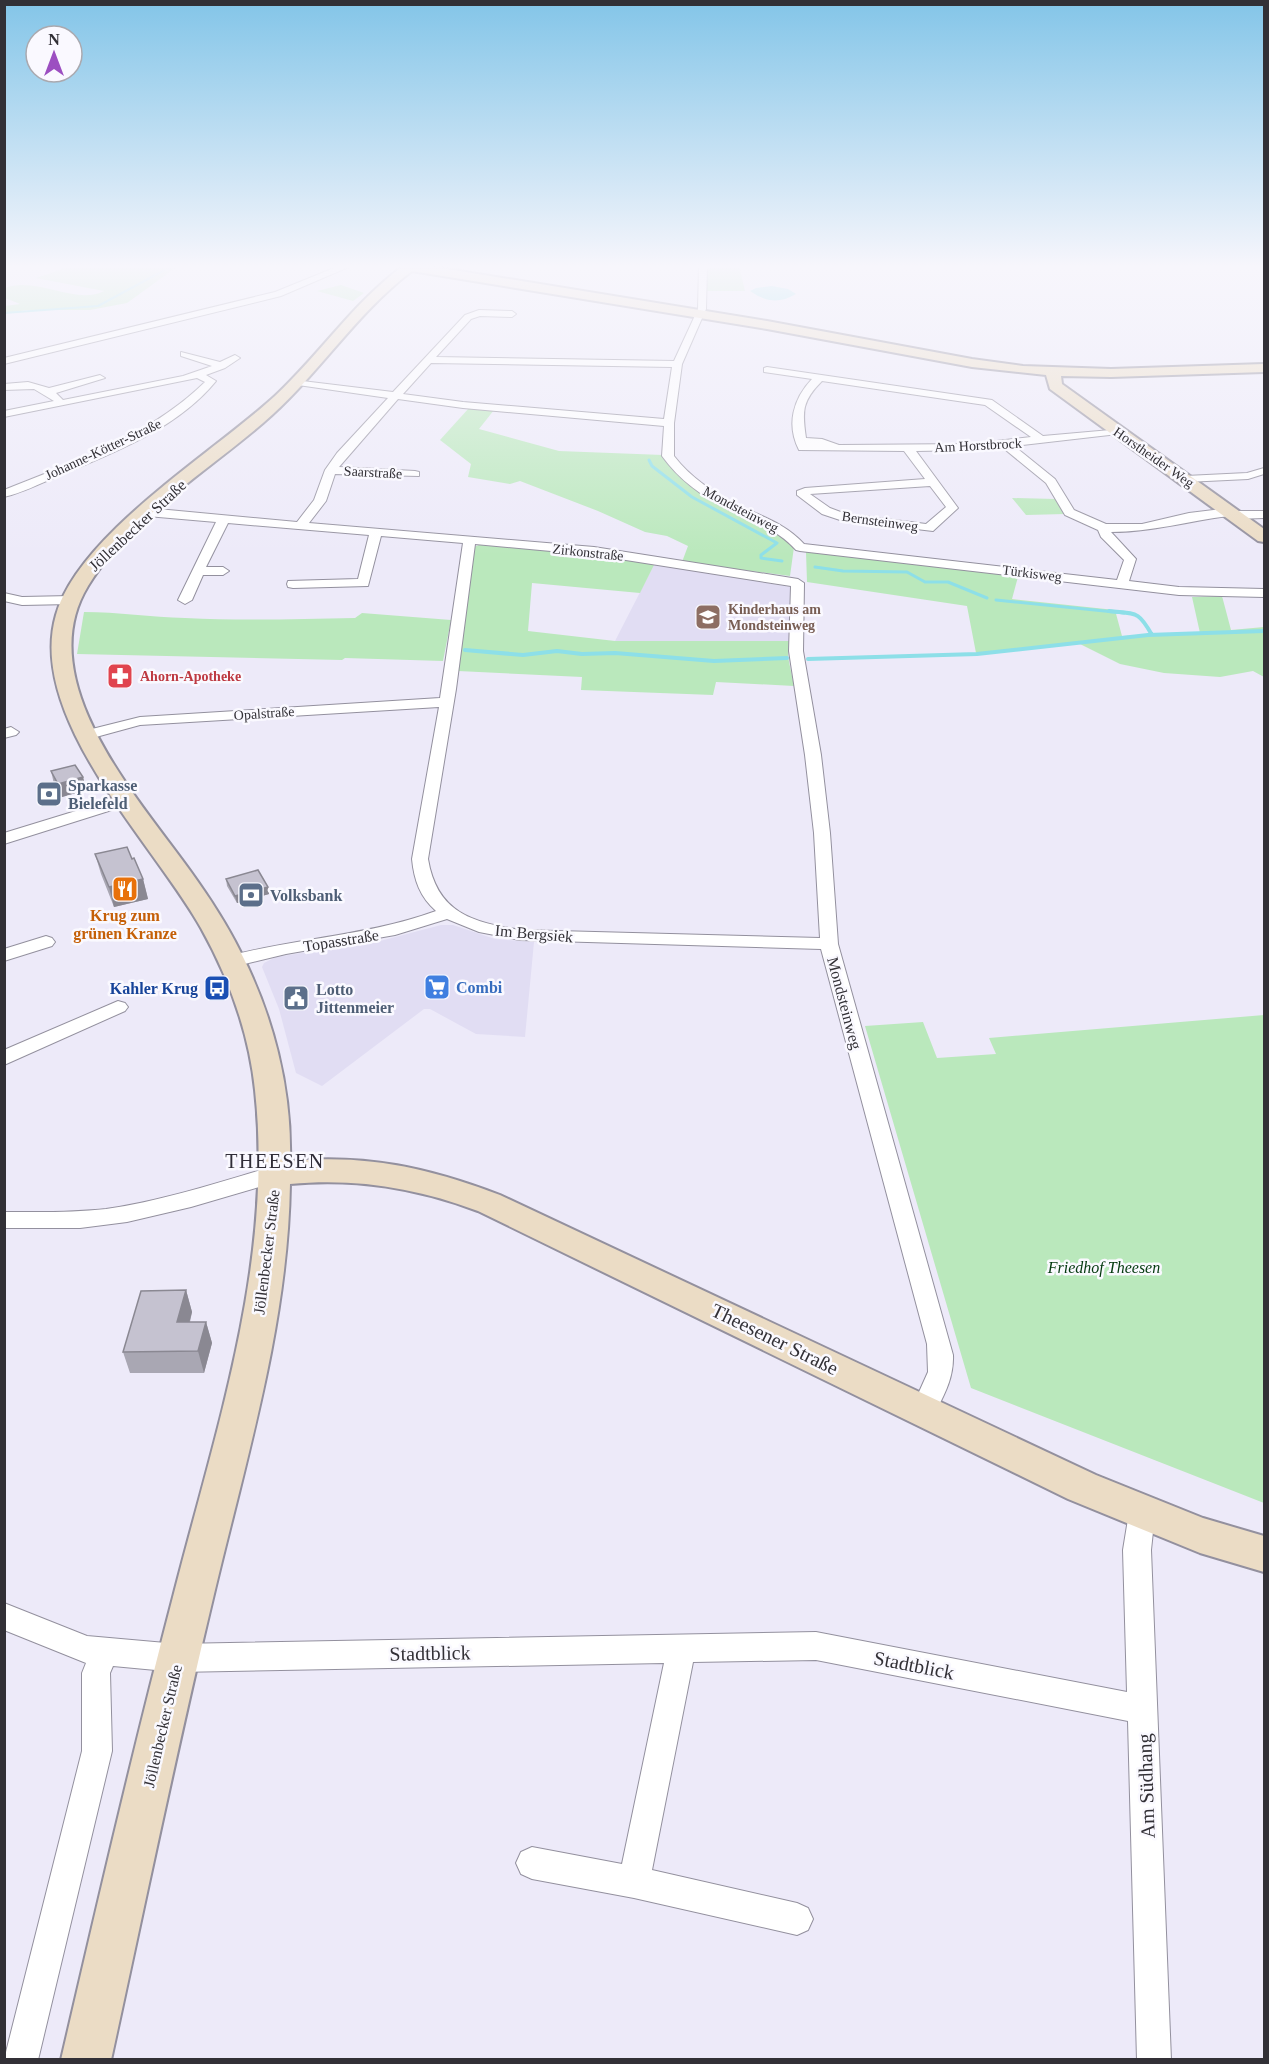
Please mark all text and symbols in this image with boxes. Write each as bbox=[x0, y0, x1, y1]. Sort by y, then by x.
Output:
north arrow bbox=[24, 24, 84, 84]
text: N bbox=[48, 31, 60, 48]
street label: Johanne-Kötter-Straße bbox=[43, 416, 164, 483]
street label: Horstheider Weg bbox=[1111, 424, 1197, 491]
street label: Am Horstbrock bbox=[934, 436, 1022, 455]
street label: Saarstraße bbox=[343, 463, 402, 482]
street label: Jöllenbecker Straße bbox=[86, 476, 189, 574]
street label: Mondsteinweg bbox=[701, 483, 781, 536]
street label: Bernsteinweg bbox=[841, 509, 919, 534]
street label: Zirkonstraße bbox=[552, 541, 624, 564]
street label: Türkisweg bbox=[1001, 562, 1063, 585]
school or university icon: Kinderhaus am Mondsteinweg bbox=[693, 602, 723, 632]
place label: Kinderhaus am Mondsteinweg bbox=[728, 602, 821, 633]
pharmacy icon: Ahorn-Apotheke bbox=[105, 661, 135, 691]
place label: Ahorn-Apotheke bbox=[140, 669, 241, 684]
street label: Opalstraße bbox=[233, 704, 295, 723]
place label: Sparkasse Bielefeld bbox=[68, 777, 137, 812]
bank icon: Sparkasse Bielefeld bbox=[34, 779, 64, 809]
restaurant icon: Krug zum grünen Kranze bbox=[110, 874, 140, 904]
bank icon: Volksbank bbox=[236, 880, 266, 910]
place label: Volksbank bbox=[270, 887, 342, 904]
place label: Krug zum grünen Kranze bbox=[73, 907, 177, 943]
street label: Im Bergsiek bbox=[494, 922, 574, 946]
street label: Topasstraße bbox=[302, 926, 380, 956]
street label: Mondsteinweg bbox=[823, 955, 865, 1052]
supermarket icon: Combi bbox=[422, 972, 452, 1002]
bus stop icon: Kahler Krug bbox=[202, 973, 232, 1003]
place label: Combi bbox=[456, 979, 503, 996]
place label: Kahler Krug bbox=[110, 980, 198, 998]
place label: Lotto Jittenmeier bbox=[316, 981, 394, 1016]
public building icon: Lotto Jittenmeier bbox=[281, 983, 311, 1013]
district label: THEESEN bbox=[225, 1150, 325, 1172]
street label: Jöllenbecker Straße bbox=[250, 1189, 283, 1315]
park label: Friedhof Theesen bbox=[1047, 1259, 1160, 1277]
street label: Theesener Straße bbox=[708, 1299, 842, 1379]
street label: Stadtblick bbox=[389, 1641, 471, 1665]
street label: Stadtblick bbox=[872, 1646, 956, 1684]
street label: Jöllenbecker Straße bbox=[140, 1663, 185, 1789]
street label: Am Südhang bbox=[1133, 1733, 1160, 1839]

